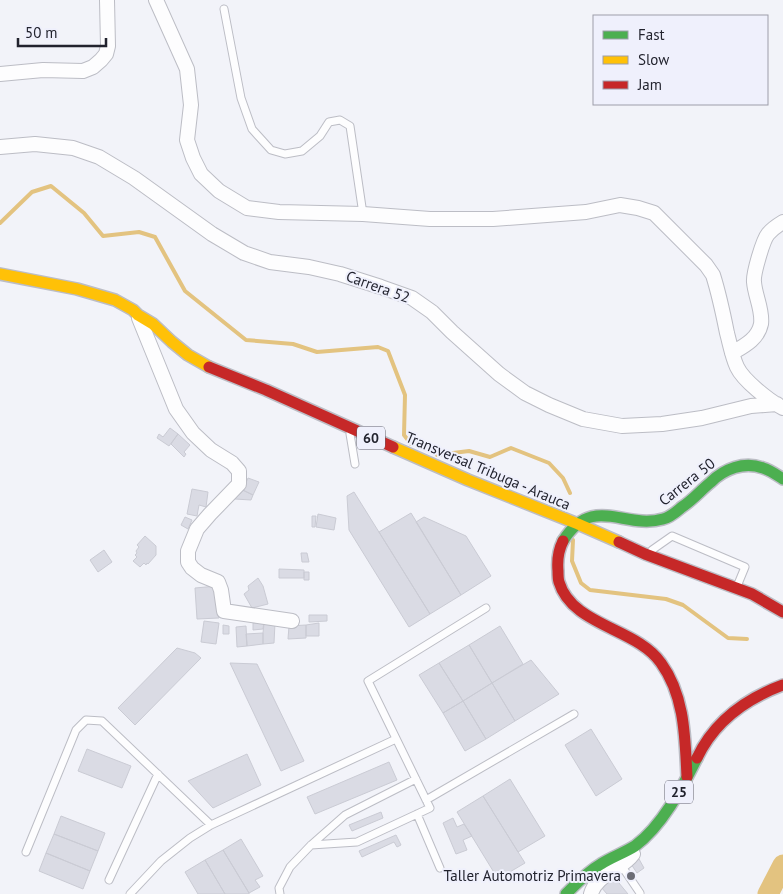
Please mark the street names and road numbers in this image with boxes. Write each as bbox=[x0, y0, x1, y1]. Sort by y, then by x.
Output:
street label: Carrera 52 bbox=[344, 266, 413, 307]
road number: 60 bbox=[357, 426, 385, 449]
street label: Transversal Tribuga - Arauca bbox=[403, 427, 573, 514]
street label: Carrera 50 bbox=[655, 454, 719, 510]
road number: 25 bbox=[665, 780, 693, 804]

